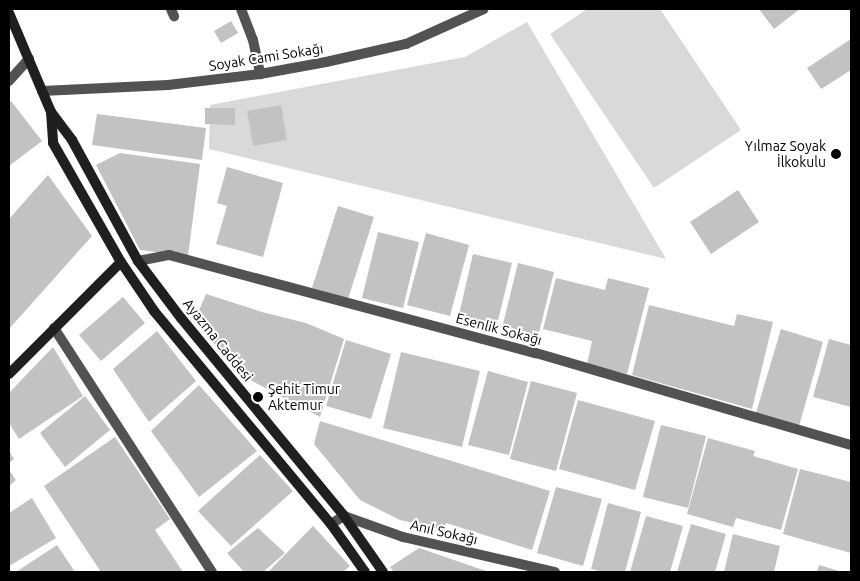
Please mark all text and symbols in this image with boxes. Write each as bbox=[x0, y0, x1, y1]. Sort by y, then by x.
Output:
street label: Soyak Cami Sokağı bbox=[208, 40, 324, 74]
place label: Yılmaz Soyak İlkokulu bbox=[745, 138, 826, 170]
marker: Yılmaz Soyak İlkokulu bbox=[830, 148, 842, 160]
street label: Ayazma Caddesi bbox=[180, 295, 256, 385]
street label: Esenlik Sokağı bbox=[454, 309, 544, 349]
place label: Şehit Timur Aktemur bbox=[268, 381, 340, 414]
marker: Şehit Timur Aktemur bbox=[252, 391, 264, 403]
street label: Anıl Sokağı bbox=[409, 516, 479, 548]

